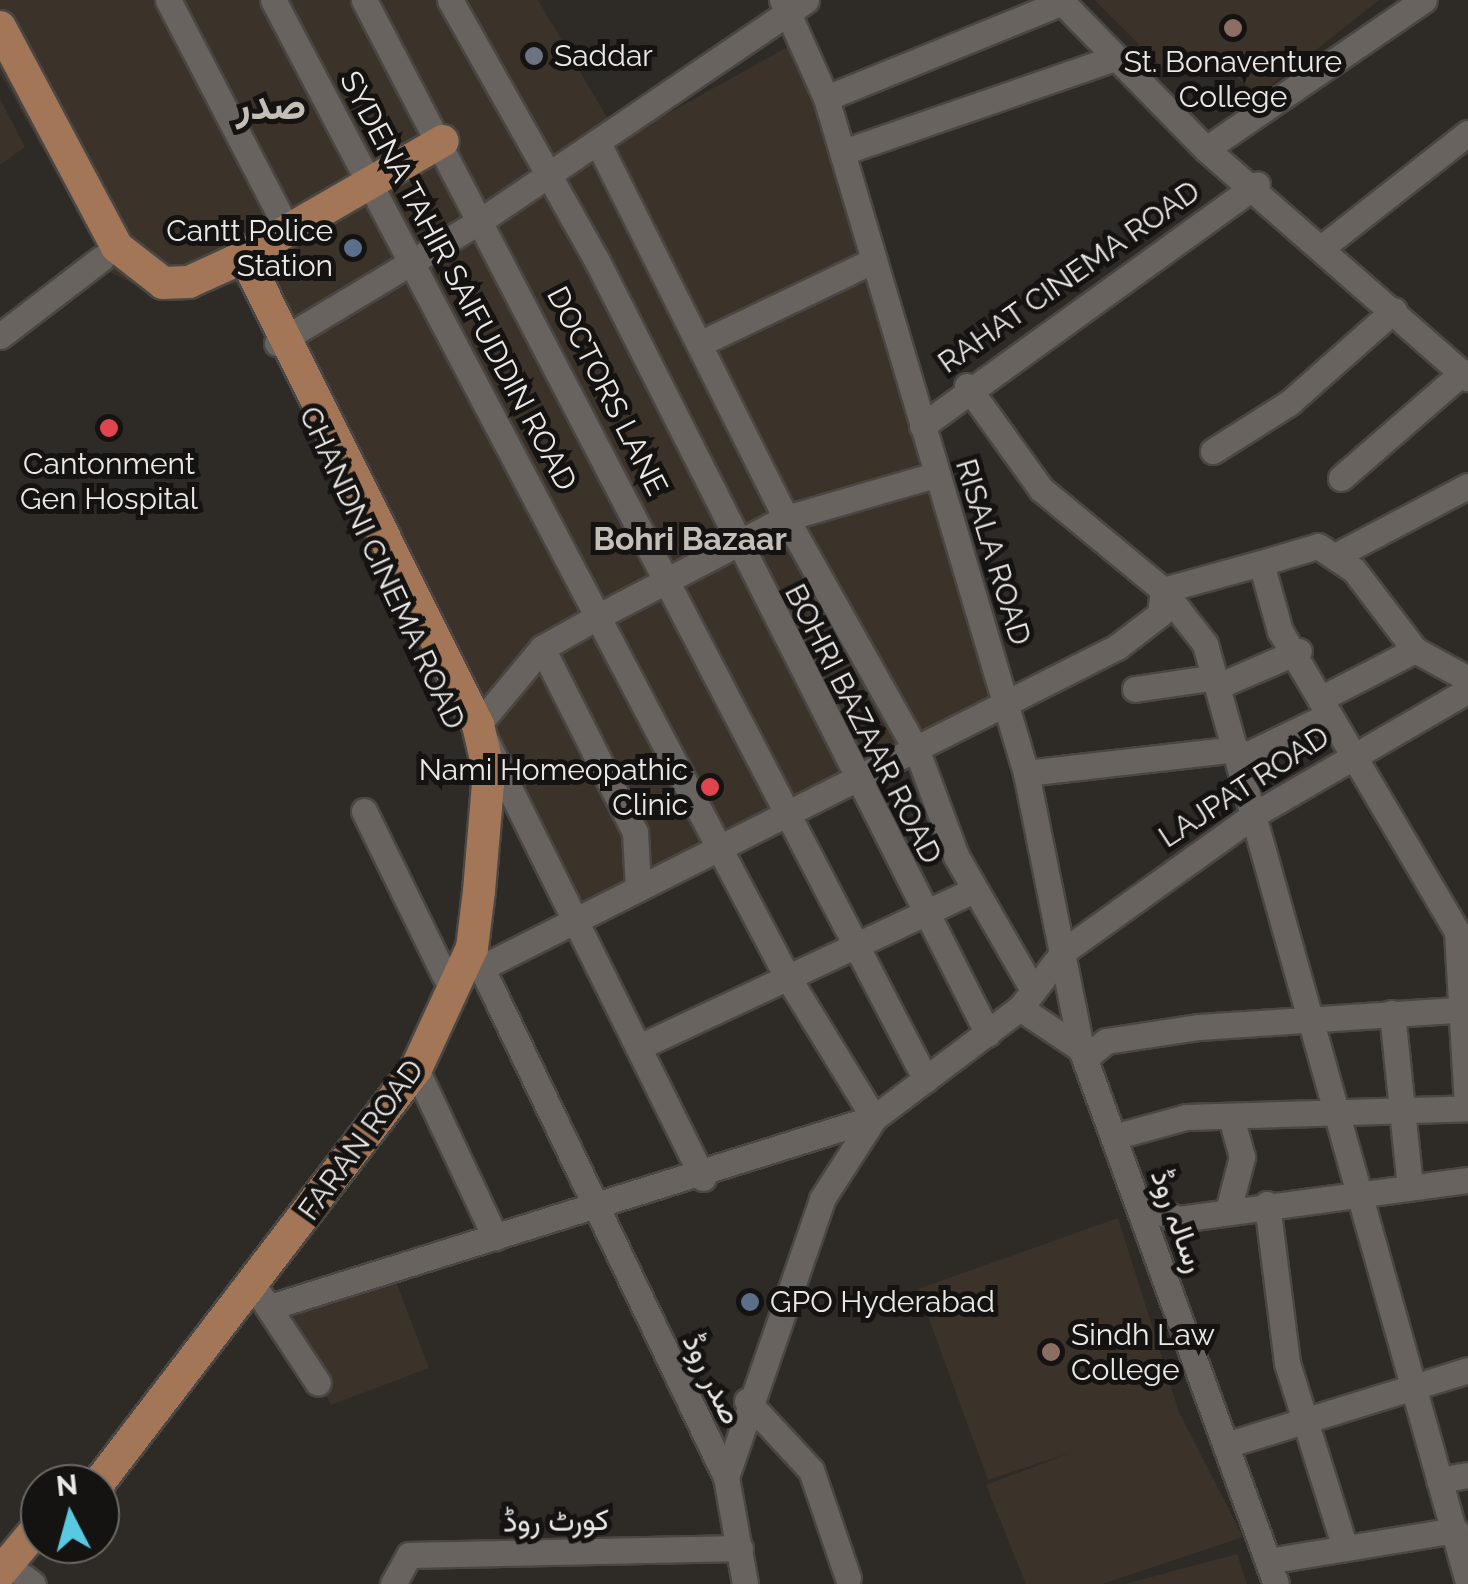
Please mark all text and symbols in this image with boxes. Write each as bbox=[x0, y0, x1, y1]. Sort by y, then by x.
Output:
marker: St. Bonaventure College bbox=[1222, 17, 1244, 39]
place label: Saddar bbox=[554, 38, 653, 74]
place label: St. Bonaventure College bbox=[1124, 44, 1342, 114]
marker: Saddar bbox=[523, 45, 545, 67]
street label: SYDENA TAHIR SAIFUDDIN ROAD bbox=[331, 64, 585, 498]
district label: صدر bbox=[236, 81, 306, 129]
street label: RAHAT CINEMA ROAD bbox=[931, 173, 1207, 381]
place label: Cantt Police Station bbox=[166, 213, 333, 284]
marker: Cantt Police Station bbox=[342, 237, 364, 259]
street label: DOCTORS LANE bbox=[539, 281, 675, 501]
street label: CHANDNI CINEMA ROAD bbox=[291, 401, 473, 735]
marker: Cantonment Gen Hospital bbox=[96, 415, 122, 441]
place label: Cantonment Gen Hospital bbox=[20, 446, 198, 516]
street label: RISALA ROAD bbox=[947, 454, 1039, 650]
district label: Bohri Bazaar bbox=[593, 520, 787, 558]
street label: BOHRI BAZAAR ROAD bbox=[777, 578, 949, 870]
street label: LAJPAT ROAD bbox=[1152, 718, 1336, 856]
place label: Nami Homeopathic Clinic bbox=[419, 752, 688, 822]
marker: Nami Homeopathic Clinic bbox=[697, 774, 723, 800]
street label: FARAN ROAD bbox=[291, 1053, 431, 1227]
street label: رسالہ روڈ bbox=[1143, 1164, 1213, 1278]
place label: GPO Hyderabad bbox=[770, 1284, 995, 1320]
marker: GPO Hyderabad bbox=[739, 1291, 761, 1313]
place label: Sindh Law College bbox=[1071, 1317, 1215, 1388]
street label: صدر روڈ bbox=[675, 1328, 749, 1430]
marker: Sindh Law College bbox=[1040, 1341, 1062, 1363]
north arrow bbox=[20, 1464, 120, 1564]
text: N bbox=[55, 1468, 79, 1503]
street label: کورٹ روڈ bbox=[503, 1502, 609, 1540]

